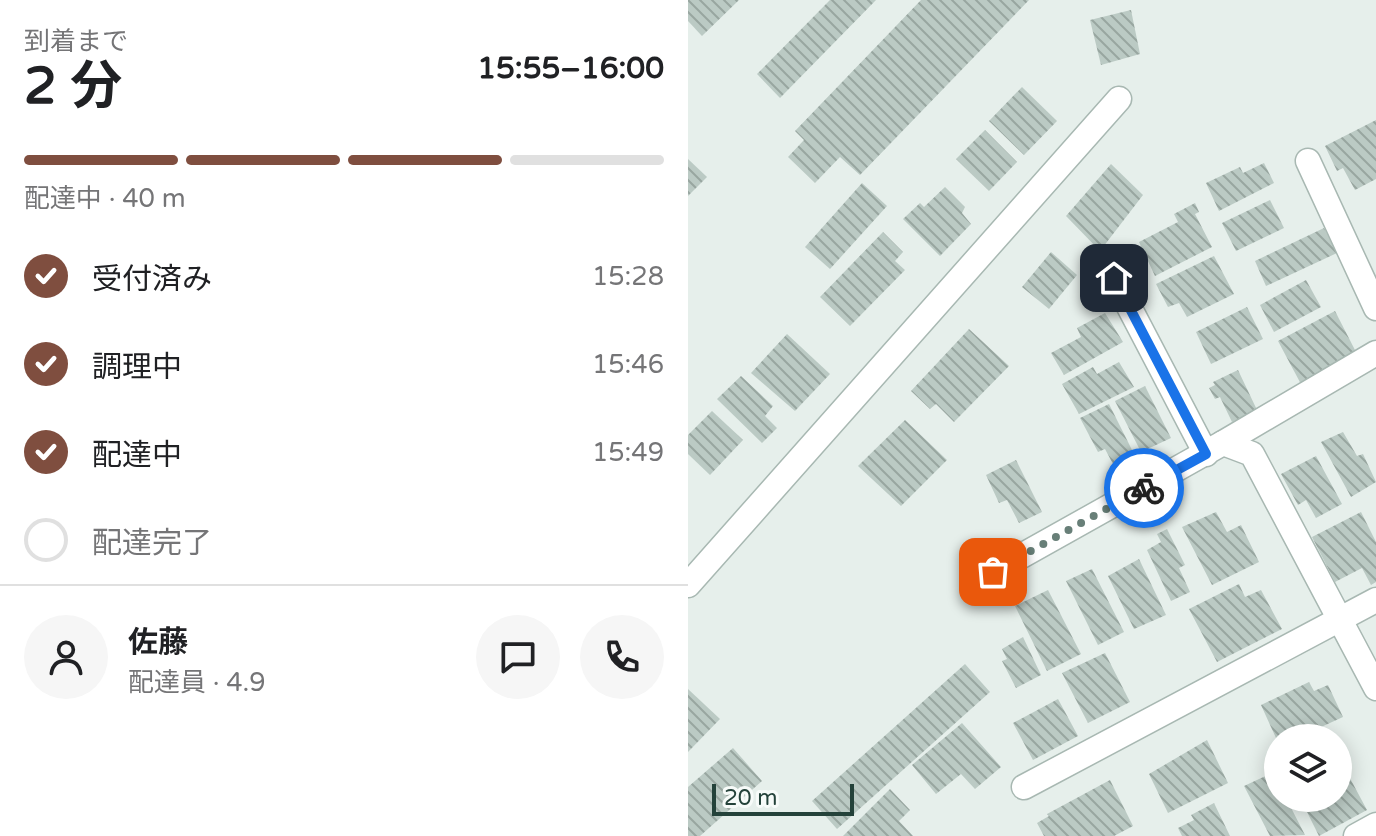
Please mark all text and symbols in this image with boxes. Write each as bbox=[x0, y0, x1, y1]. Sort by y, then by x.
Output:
text: 到着まで bbox=[24, 26, 128, 57]
text: 15:55–16:00 bbox=[477, 50, 664, 87]
text: 2 分 bbox=[24, 55, 122, 118]
text: 配達中 · 40 m bbox=[24, 183, 186, 214]
pin bbox=[1080, 244, 1148, 312]
icon: check bbox=[24, 254, 68, 298]
icon: home bbox=[1092, 256, 1136, 300]
text: 受付済み bbox=[92, 261, 212, 298]
text: 15:28 bbox=[592, 261, 664, 292]
icon: check bbox=[24, 342, 68, 386]
text: 調理中 bbox=[92, 349, 182, 386]
text: 15:46 bbox=[592, 349, 664, 380]
icon: check bbox=[24, 430, 68, 474]
text: 配達中 bbox=[92, 437, 182, 474]
text: 15:49 bbox=[592, 437, 664, 468]
courier bbox=[1104, 448, 1184, 528]
icon: bike bbox=[1122, 466, 1166, 510]
text: 配達完了 bbox=[92, 525, 212, 562]
pin bbox=[959, 538, 1027, 606]
icon: bag bbox=[971, 550, 1015, 594]
button: person bbox=[24, 615, 108, 699]
button: chat bbox=[476, 615, 560, 699]
button: phone bbox=[580, 615, 664, 699]
text: 佐藤 bbox=[128, 624, 188, 661]
text: 配達員 · 4.9 bbox=[128, 667, 266, 698]
map controls bbox=[1264, 724, 1352, 812]
button: layers bbox=[1264, 724, 1352, 812]
scale bar bbox=[712, 780, 854, 816]
text: 20 m bbox=[724, 785, 778, 811]

